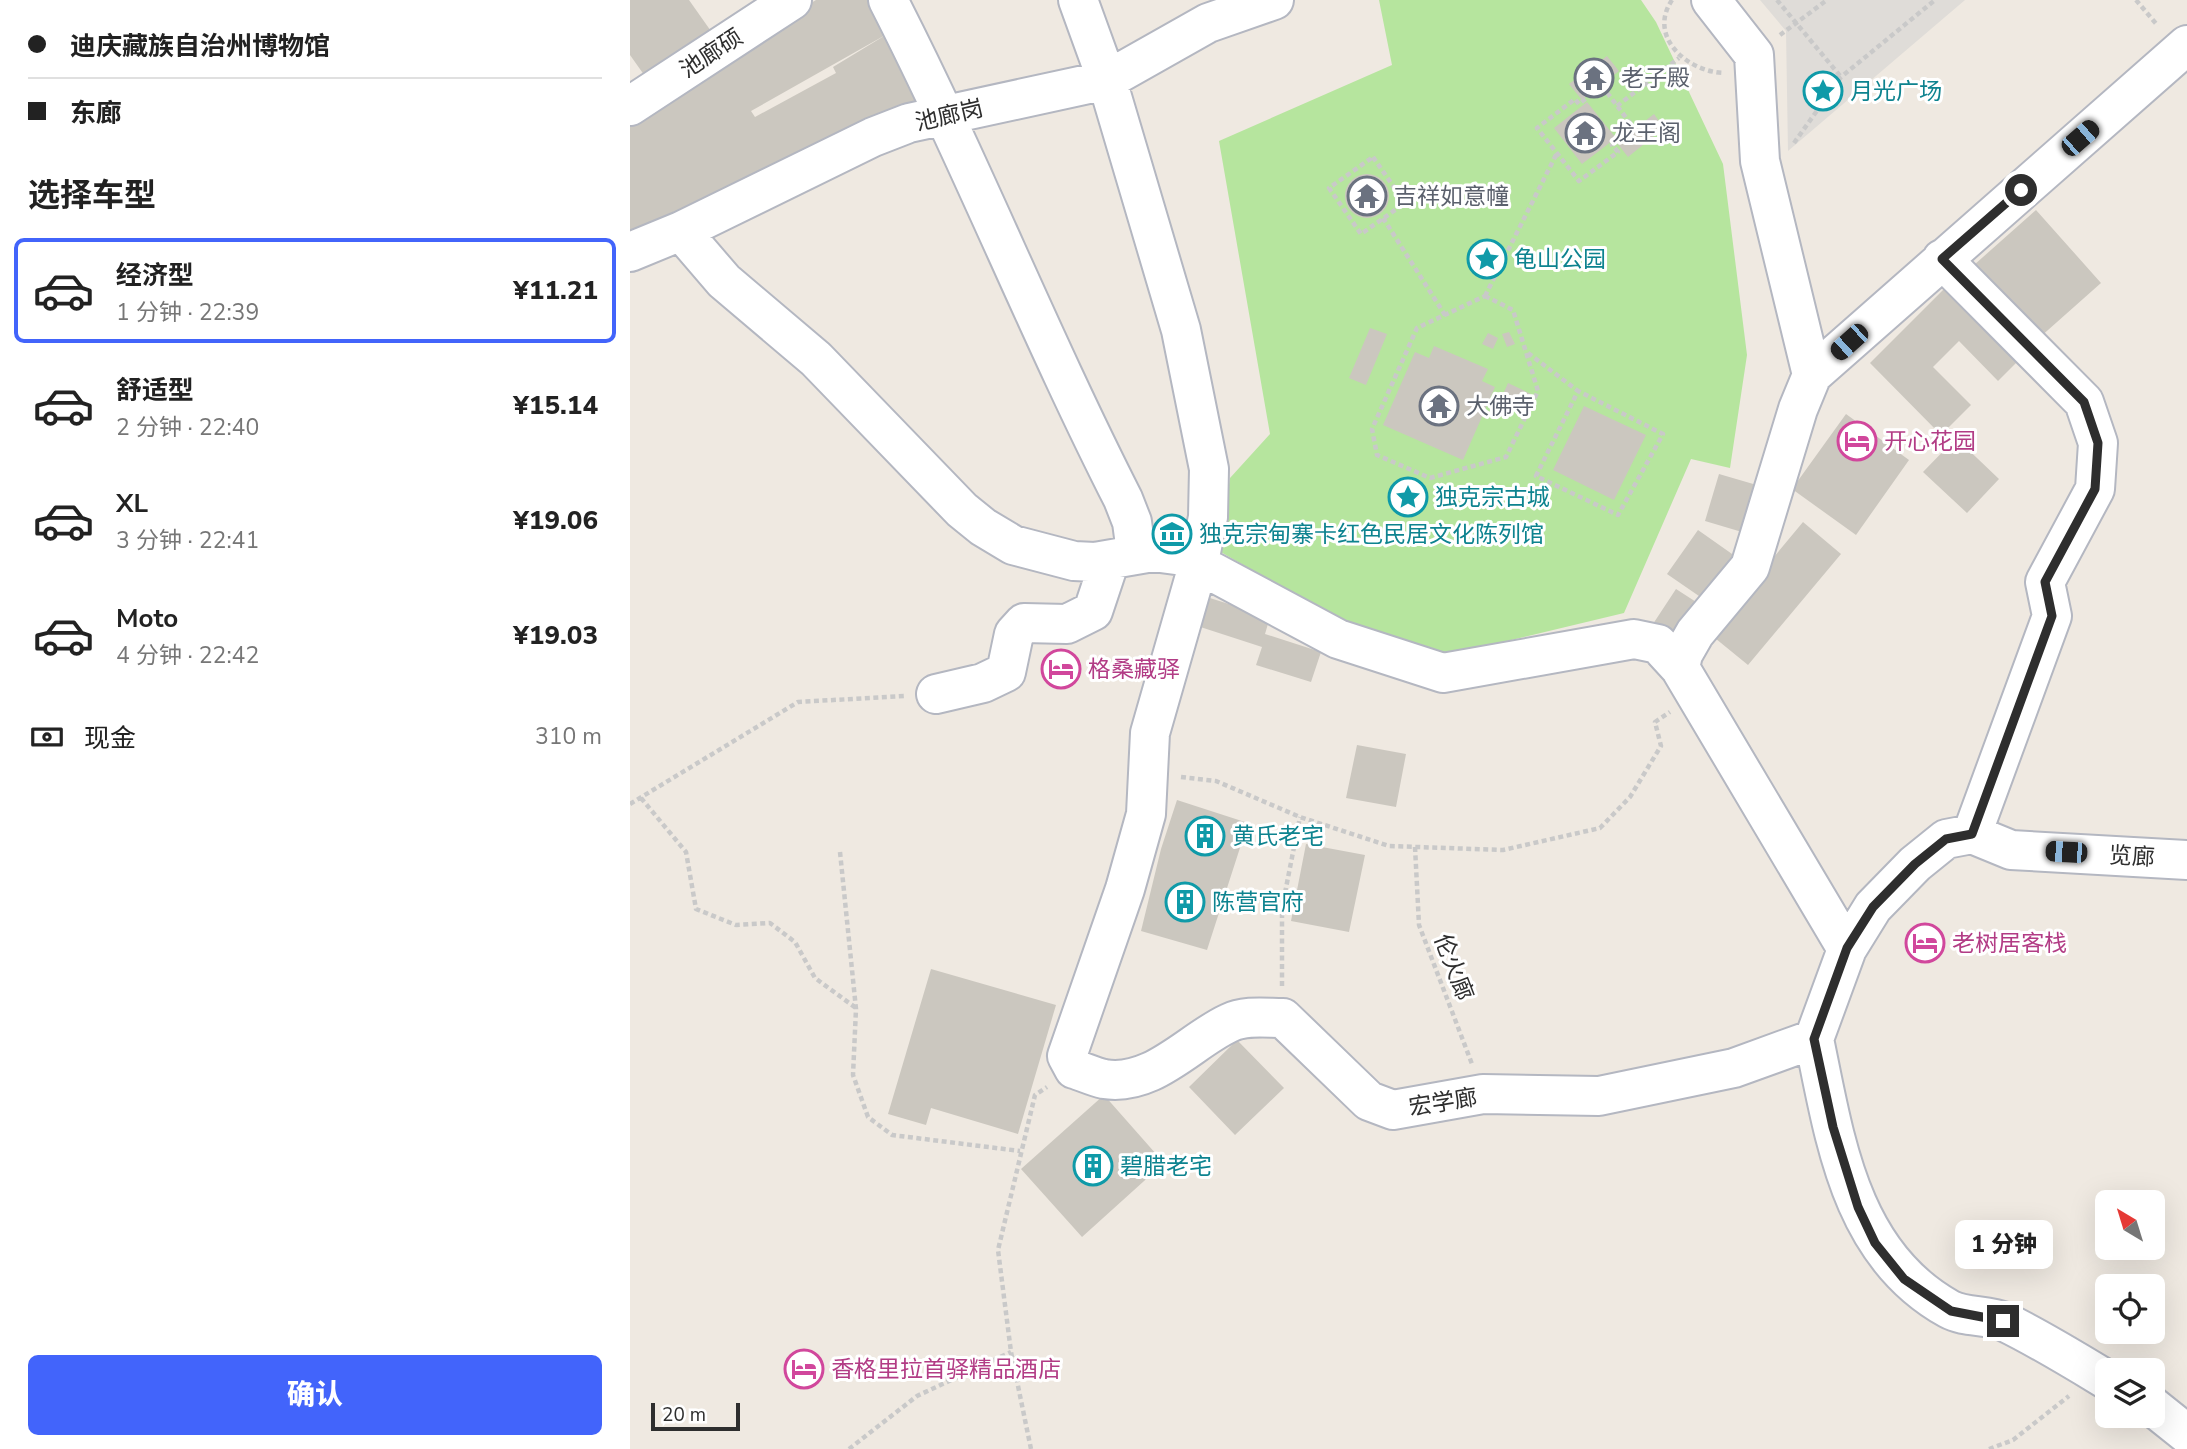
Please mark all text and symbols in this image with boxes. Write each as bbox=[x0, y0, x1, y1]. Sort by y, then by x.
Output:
street label: 池廊硕 bbox=[674, 22, 749, 85]
text: 迪庆藏族自治州博物馆 bbox=[70, 29, 330, 64]
temple icon: 老子殿 bbox=[1573, 57, 1615, 99]
place label: 老子殿 bbox=[1621, 63, 1690, 94]
place icon: 月光广场 bbox=[1802, 70, 1844, 112]
place label: 月光广场 bbox=[1850, 76, 1942, 107]
street label: 池廊岗 bbox=[912, 93, 986, 138]
text: 东廊 bbox=[70, 96, 122, 131]
temple icon: 龙王阁 bbox=[1564, 112, 1606, 154]
car bbox=[2058, 116, 2103, 160]
place label: 龙王阁 bbox=[1612, 118, 1681, 149]
text: 选择车型 bbox=[28, 174, 156, 217]
route start bbox=[2005, 174, 2037, 206]
temple icon: 吉祥如意幢 bbox=[1346, 175, 1388, 217]
place label: 吉祥如意幢 bbox=[1394, 181, 1509, 212]
place icon: 龟山公园 bbox=[1466, 238, 1508, 280]
place label: 龟山公园 bbox=[1514, 244, 1606, 275]
text: 经济型 bbox=[116, 258, 194, 293]
icon: car bbox=[32, 259, 95, 322]
text: ¥11.21 bbox=[513, 273, 598, 308]
text: 1 分钟 · 22:39 bbox=[116, 297, 259, 328]
car bbox=[1827, 320, 1872, 364]
text: 舒适型 bbox=[116, 373, 194, 408]
icon: car bbox=[32, 374, 95, 437]
temple icon: 大佛寺 bbox=[1418, 385, 1460, 427]
text: ¥15.14 bbox=[513, 388, 598, 423]
place label: 大佛寺 bbox=[1466, 391, 1535, 422]
text: 2 分钟 · 22:40 bbox=[116, 412, 259, 443]
hotel icon: 开心花园 bbox=[1836, 420, 1878, 462]
place label: 开心花园 bbox=[1884, 426, 1976, 457]
place icon: 独克宗古城 bbox=[1387, 476, 1429, 518]
place label: 独克宗古城 bbox=[1435, 482, 1550, 513]
text: XL bbox=[116, 486, 148, 521]
icon: car bbox=[32, 489, 95, 552]
text: ¥19.06 bbox=[513, 503, 598, 538]
museum icon: 独克宗甸寨卡红色民居文化陈列馆 bbox=[1151, 513, 1193, 555]
place label: 独克宗甸寨卡红色民居文化陈列馆 bbox=[1199, 519, 1544, 550]
text: 3 分钟 · 22:41 bbox=[116, 525, 259, 556]
text: Moto bbox=[116, 601, 178, 636]
icon: car bbox=[32, 604, 95, 667]
text: ¥19.03 bbox=[513, 618, 598, 653]
text: 4 分钟 · 22:42 bbox=[116, 640, 259, 671]
hotel icon: 格桑藏驿 bbox=[1040, 648, 1082, 690]
place label: 格桑藏驿 bbox=[1088, 654, 1180, 685]
icon: cash bbox=[28, 718, 66, 756]
text: 现金 bbox=[84, 721, 136, 756]
text: 310 m bbox=[535, 721, 602, 752]
building icon: 黄氏老宅 bbox=[1184, 815, 1226, 857]
place label: 黄氏老宅 bbox=[1232, 821, 1324, 852]
car bbox=[2045, 840, 2088, 864]
street label: 览廊 bbox=[2108, 840, 2156, 873]
building icon: 陈营官府 bbox=[1164, 881, 1206, 923]
place label: 陈营官府 bbox=[1212, 887, 1304, 918]
hotel icon: 老树居客栈 bbox=[1904, 922, 1946, 964]
place label: 老树居客栈 bbox=[1952, 928, 2067, 959]
street label: 伦火廊 bbox=[1427, 929, 1480, 1005]
street label: 宏学廊 bbox=[1407, 1082, 1480, 1123]
building icon: 碧腊老宅 bbox=[1072, 1145, 1114, 1187]
place label: 碧腊老宅 bbox=[1120, 1151, 1212, 1182]
north arrow bbox=[2095, 1190, 2165, 1260]
map controls bbox=[2095, 1190, 2165, 1428]
callout: 1 分钟 bbox=[1954, 1220, 2052, 1268]
text: 1 分钟 bbox=[1971, 1229, 2037, 1260]
button: locate bbox=[2095, 1274, 2165, 1344]
route end bbox=[1987, 1305, 2019, 1337]
hotel icon: 香格里拉首驿精品酒店 bbox=[783, 1348, 825, 1390]
place label: 香格里拉首驿精品酒店 bbox=[831, 1354, 1061, 1385]
button: 确认 bbox=[28, 1355, 602, 1435]
button: layers bbox=[2095, 1358, 2165, 1428]
scale bar bbox=[651, 1400, 740, 1432]
text: 20 m bbox=[662, 1402, 706, 1428]

